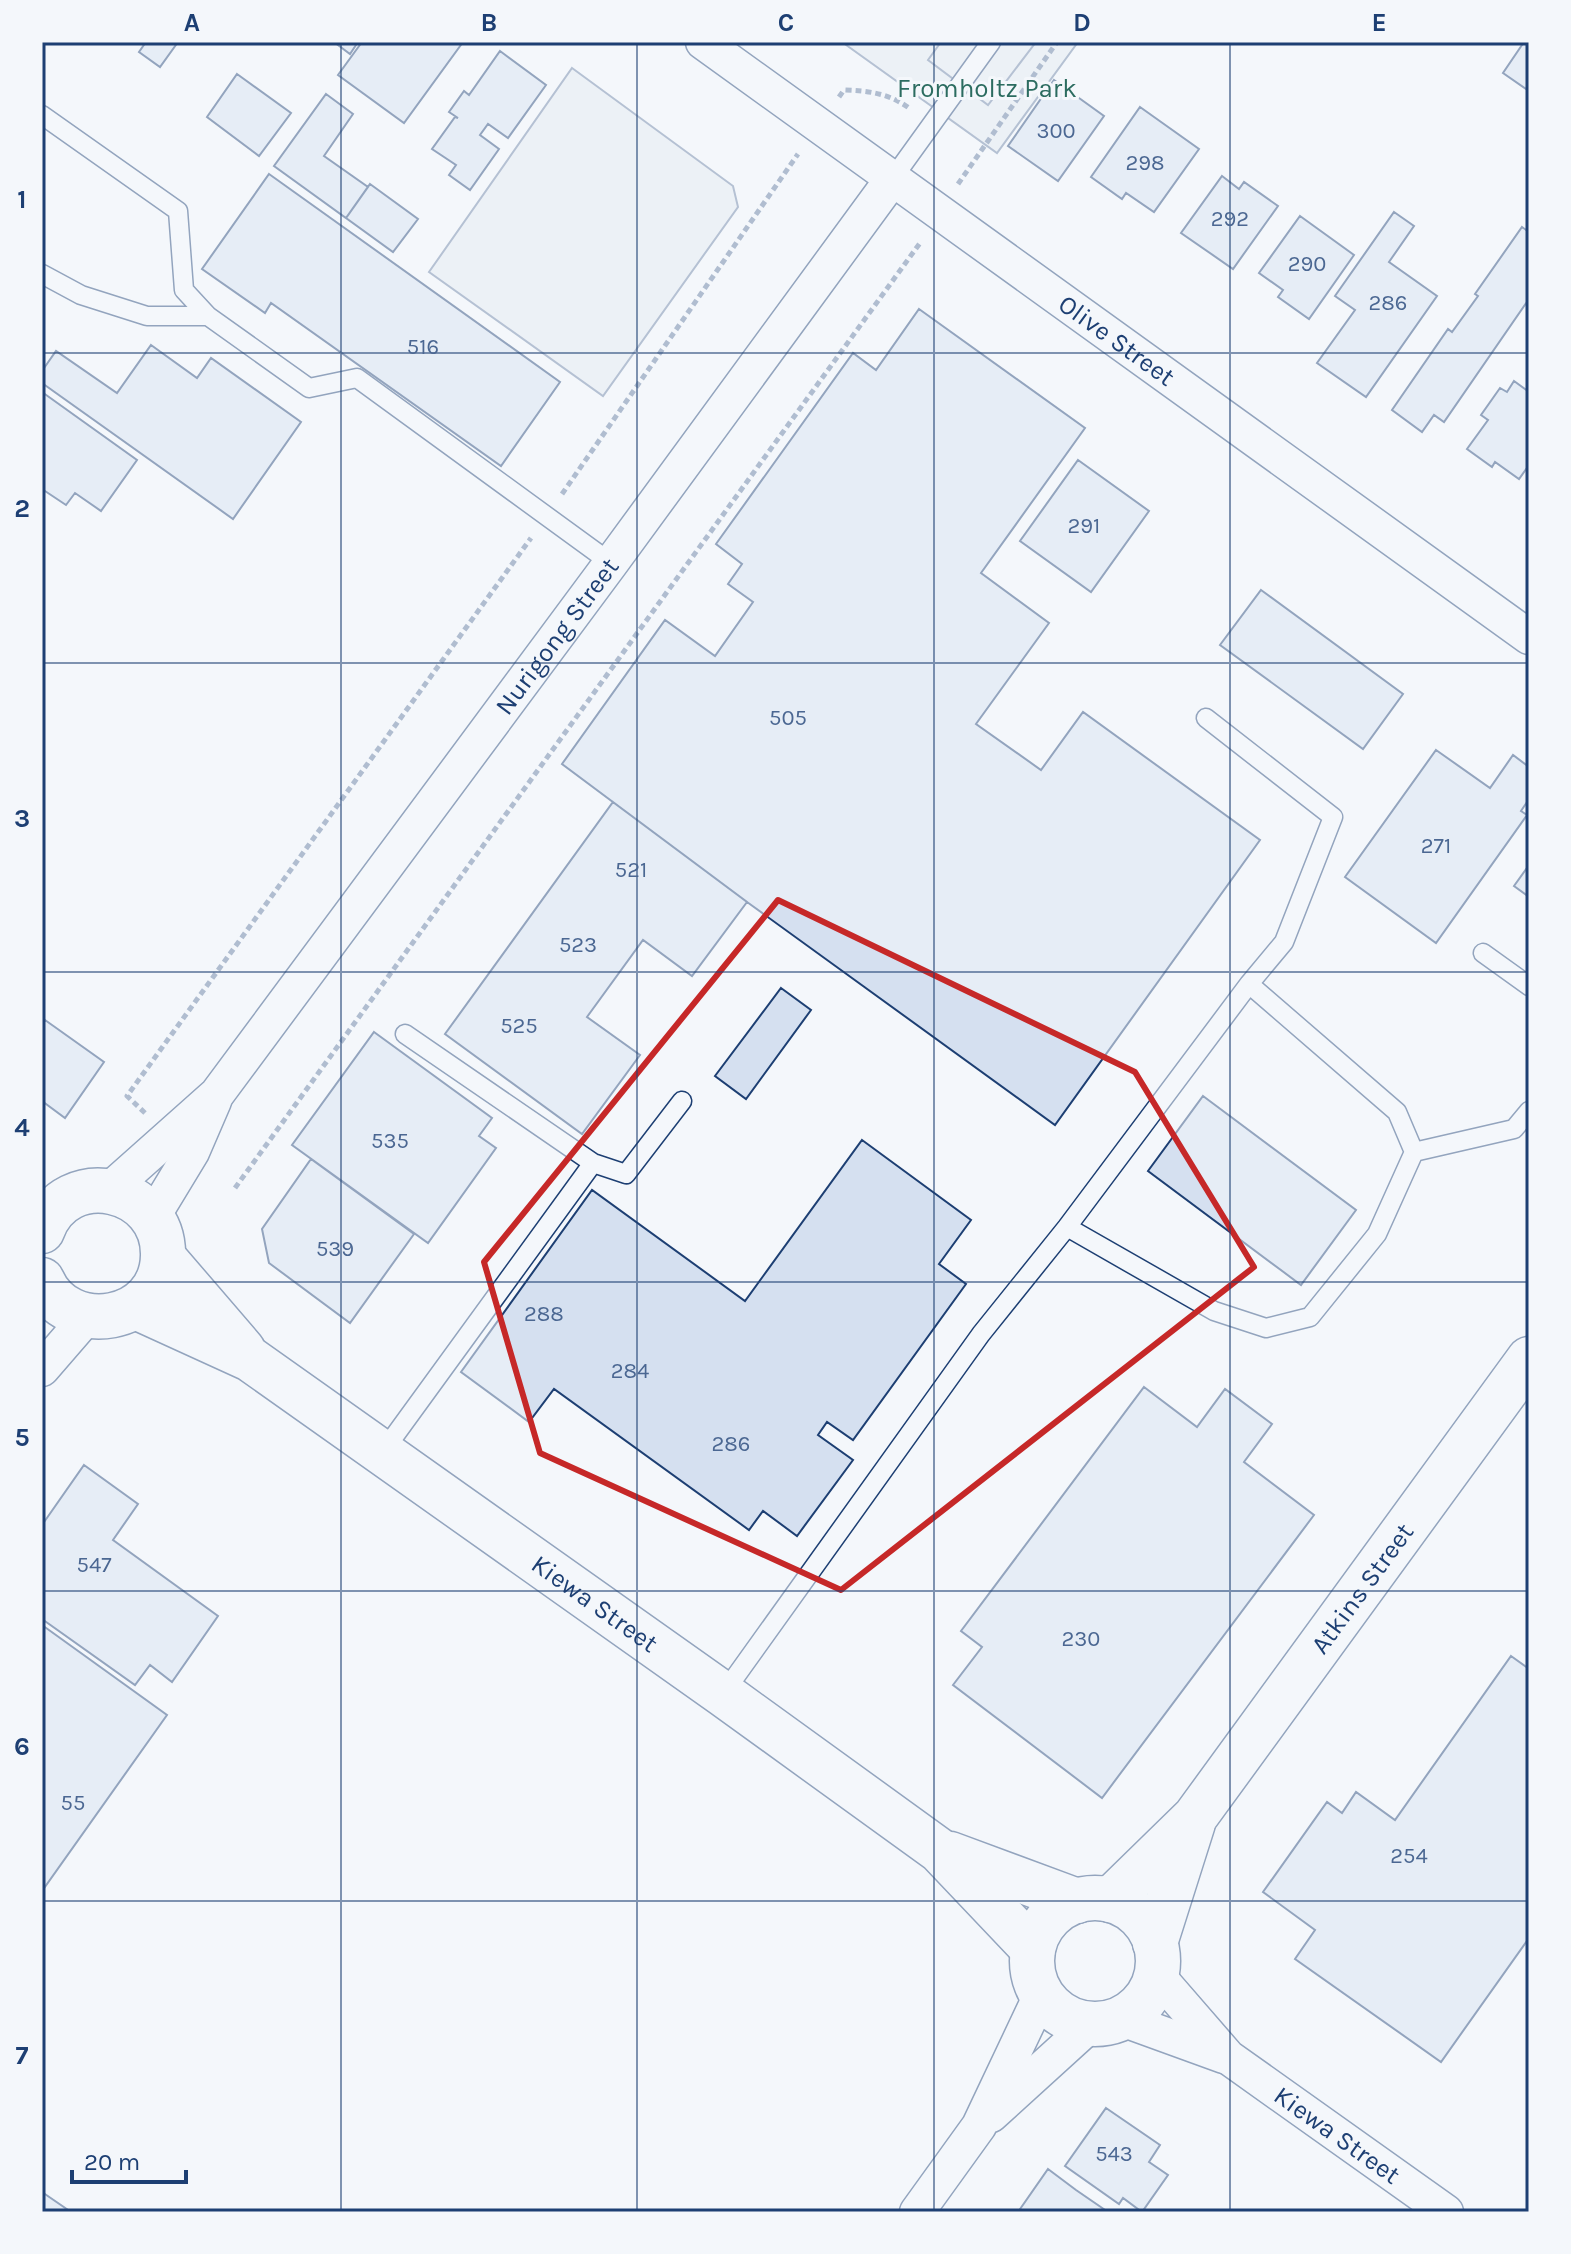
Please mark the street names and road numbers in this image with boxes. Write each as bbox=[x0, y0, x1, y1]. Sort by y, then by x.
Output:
street label: Olive Street bbox=[1053, 288, 1181, 392]
street label: Nurigong Street bbox=[488, 551, 625, 721]
street label: Atkins Street bbox=[1304, 1517, 1420, 1660]
street label: Kiewa Street bbox=[526, 1548, 664, 1659]
street label: Kiewa Street bbox=[1268, 2079, 1407, 2190]

